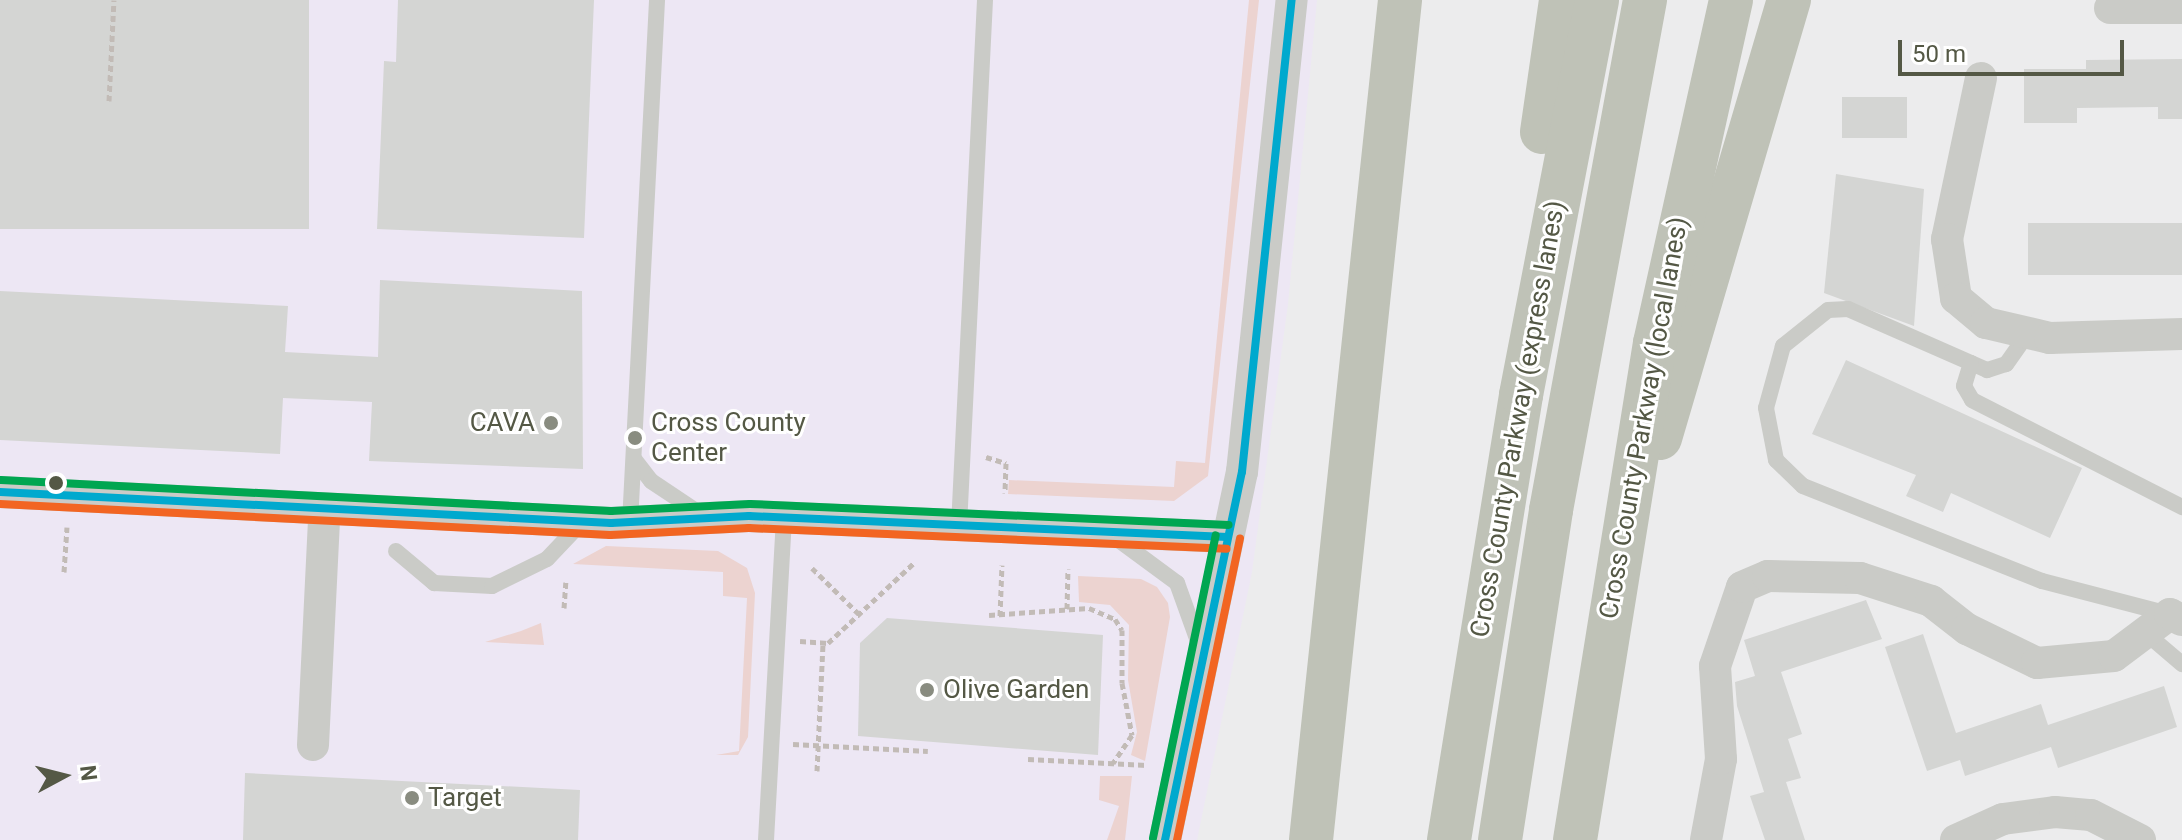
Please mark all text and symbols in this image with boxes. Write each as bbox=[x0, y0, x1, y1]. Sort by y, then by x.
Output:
scale bar bbox=[1902, 24, 2128, 74]
text: 50 m bbox=[1912, 40, 1966, 68]
street label: Cross County Parkway (express lanes) bbox=[1464, 198, 1572, 640]
street label: Cross County Parkway (local lanes) bbox=[1593, 215, 1695, 621]
place label: CAVA bbox=[470, 407, 535, 439]
place label: Cross County Center bbox=[651, 407, 806, 468]
marker: CAVA bbox=[542, 414, 560, 432]
marker: Cross County Center bbox=[626, 429, 644, 447]
unlabelled marker bbox=[48, 475, 64, 491]
place label: Olive Garden bbox=[943, 674, 1089, 706]
marker: Olive Garden bbox=[918, 681, 936, 699]
north arrow bbox=[24, 736, 104, 816]
text: N bbox=[75, 764, 102, 782]
place label: Target bbox=[428, 782, 502, 814]
marker: Target bbox=[403, 789, 421, 807]

